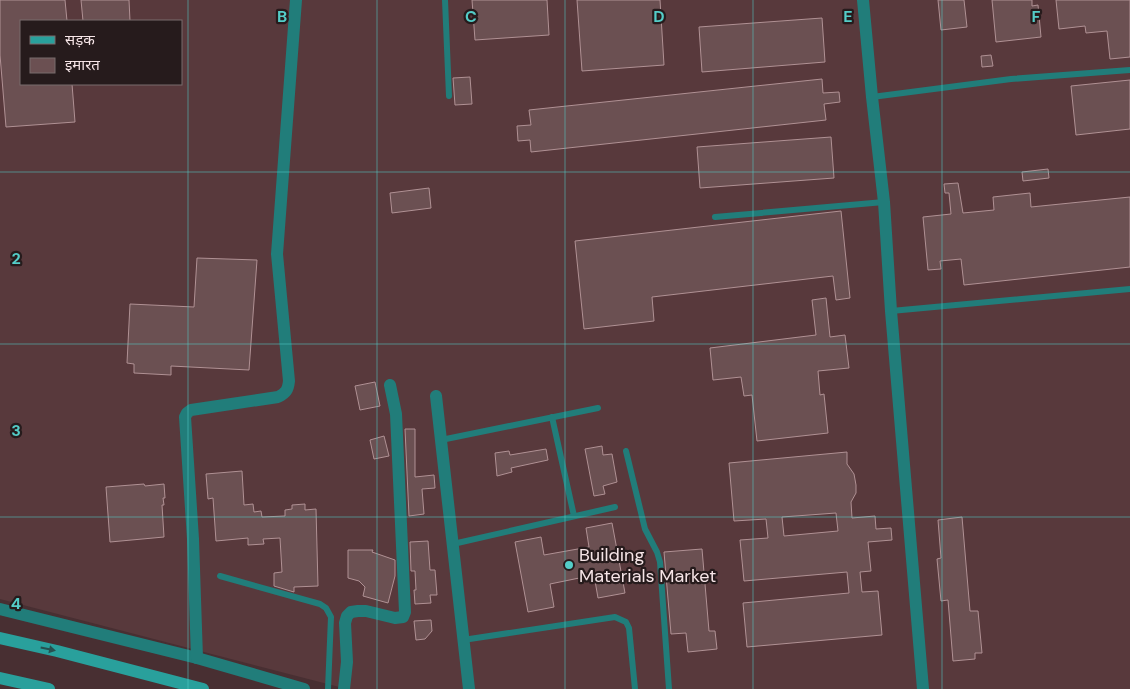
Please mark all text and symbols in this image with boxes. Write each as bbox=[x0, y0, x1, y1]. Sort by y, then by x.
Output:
text: B bbox=[277, 6, 287, 27]
text: C bbox=[465, 6, 477, 27]
text: D bbox=[653, 6, 665, 27]
text: E bbox=[843, 6, 853, 27]
text: F bbox=[1032, 6, 1041, 27]
legend bbox=[20, 20, 182, 85]
text: सड़क bbox=[65, 30, 95, 50]
text: इमारत bbox=[65, 55, 100, 75]
text: 2 bbox=[11, 248, 21, 269]
text: 3 bbox=[11, 420, 21, 441]
place label: Building Materials Market bbox=[579, 543, 716, 588]
marker: Building Materials Market bbox=[563, 559, 575, 571]
text: 4 bbox=[11, 593, 21, 614]
one-way arrow bbox=[40, 645, 55, 653]

